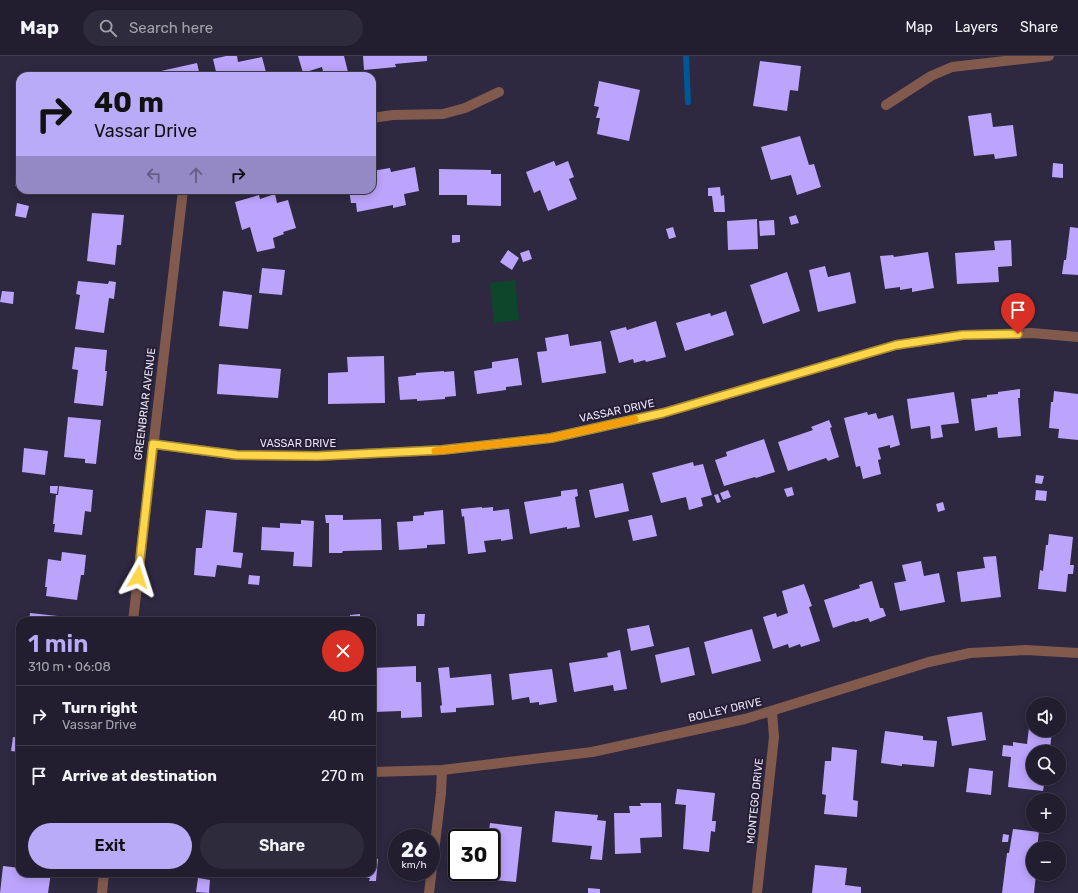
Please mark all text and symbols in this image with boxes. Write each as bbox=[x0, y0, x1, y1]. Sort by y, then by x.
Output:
search box bbox=[83, 10, 363, 46]
text: Map bbox=[20, 16, 59, 39]
icon: search bbox=[97, 17, 119, 39]
text: Search here bbox=[129, 19, 213, 37]
text: Map bbox=[906, 19, 933, 36]
text: Layers bbox=[955, 19, 998, 36]
text: Share bbox=[1020, 19, 1058, 36]
text: 40 m bbox=[94, 86, 164, 119]
icon: right bbox=[28, 88, 80, 140]
text: Vassar Drive bbox=[94, 120, 197, 142]
icon: left bbox=[143, 164, 165, 186]
icon: ahead bbox=[185, 164, 207, 186]
icon: right bbox=[227, 164, 249, 186]
pin bbox=[1001, 293, 1035, 334]
icon: arrive bbox=[1007, 299, 1029, 321]
street label: GREENBRIAR AVENUE bbox=[132, 347, 158, 461]
street label: VASSAR DRIVE bbox=[578, 397, 656, 425]
street label: VASSAR DRIVE bbox=[260, 437, 337, 450]
position arrow bbox=[117, 556, 159, 598]
text: 1 min bbox=[28, 630, 88, 658]
button: close bbox=[322, 630, 364, 672]
text: 310 m · 06:08 bbox=[28, 659, 111, 674]
street label: BOLLEY DRIVE bbox=[687, 695, 763, 725]
map controls bbox=[1026, 697, 1066, 881]
button: sound bbox=[1026, 697, 1066, 737]
text: Turn right bbox=[62, 699, 137, 717]
icon: right bbox=[28, 705, 50, 727]
text: 40 m bbox=[328, 707, 364, 725]
text: Vassar Drive bbox=[62, 717, 137, 732]
button: search bbox=[1026, 745, 1066, 785]
street label: MONTEGO DRIVE bbox=[744, 757, 766, 844]
icon: arrive bbox=[28, 765, 50, 787]
text: Arrive at destination bbox=[62, 767, 217, 785]
text: 270 m bbox=[321, 767, 364, 785]
button: + bbox=[1026, 793, 1066, 833]
button: Exit bbox=[28, 823, 192, 869]
button: Share bbox=[200, 823, 364, 869]
speed limit sign: 30 bbox=[448, 829, 500, 881]
text: 26 bbox=[401, 838, 427, 862]
button: − bbox=[1026, 841, 1066, 881]
text: km/h bbox=[402, 859, 426, 871]

